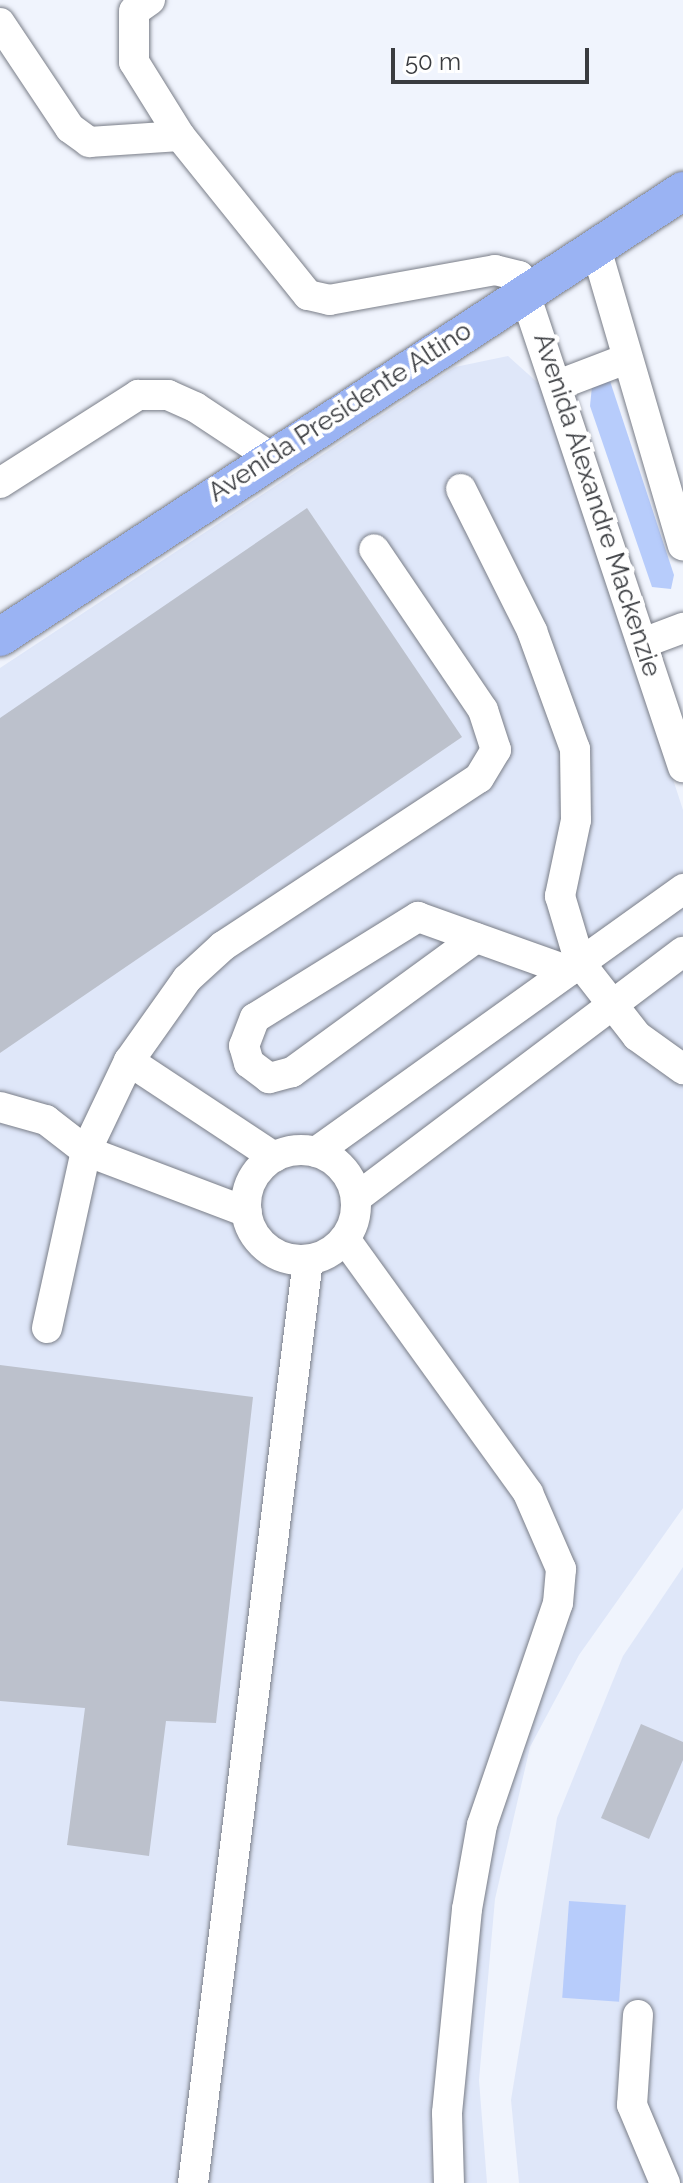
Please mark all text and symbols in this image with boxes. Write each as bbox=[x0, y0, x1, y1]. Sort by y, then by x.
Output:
scale bar bbox=[395, 32, 593, 82]
text: 50 m bbox=[405, 47, 461, 76]
street label: Avenida Presidente Altino bbox=[202, 315, 478, 509]
street label: Avenida Alexandre Mackenzie bbox=[527, 329, 667, 681]

